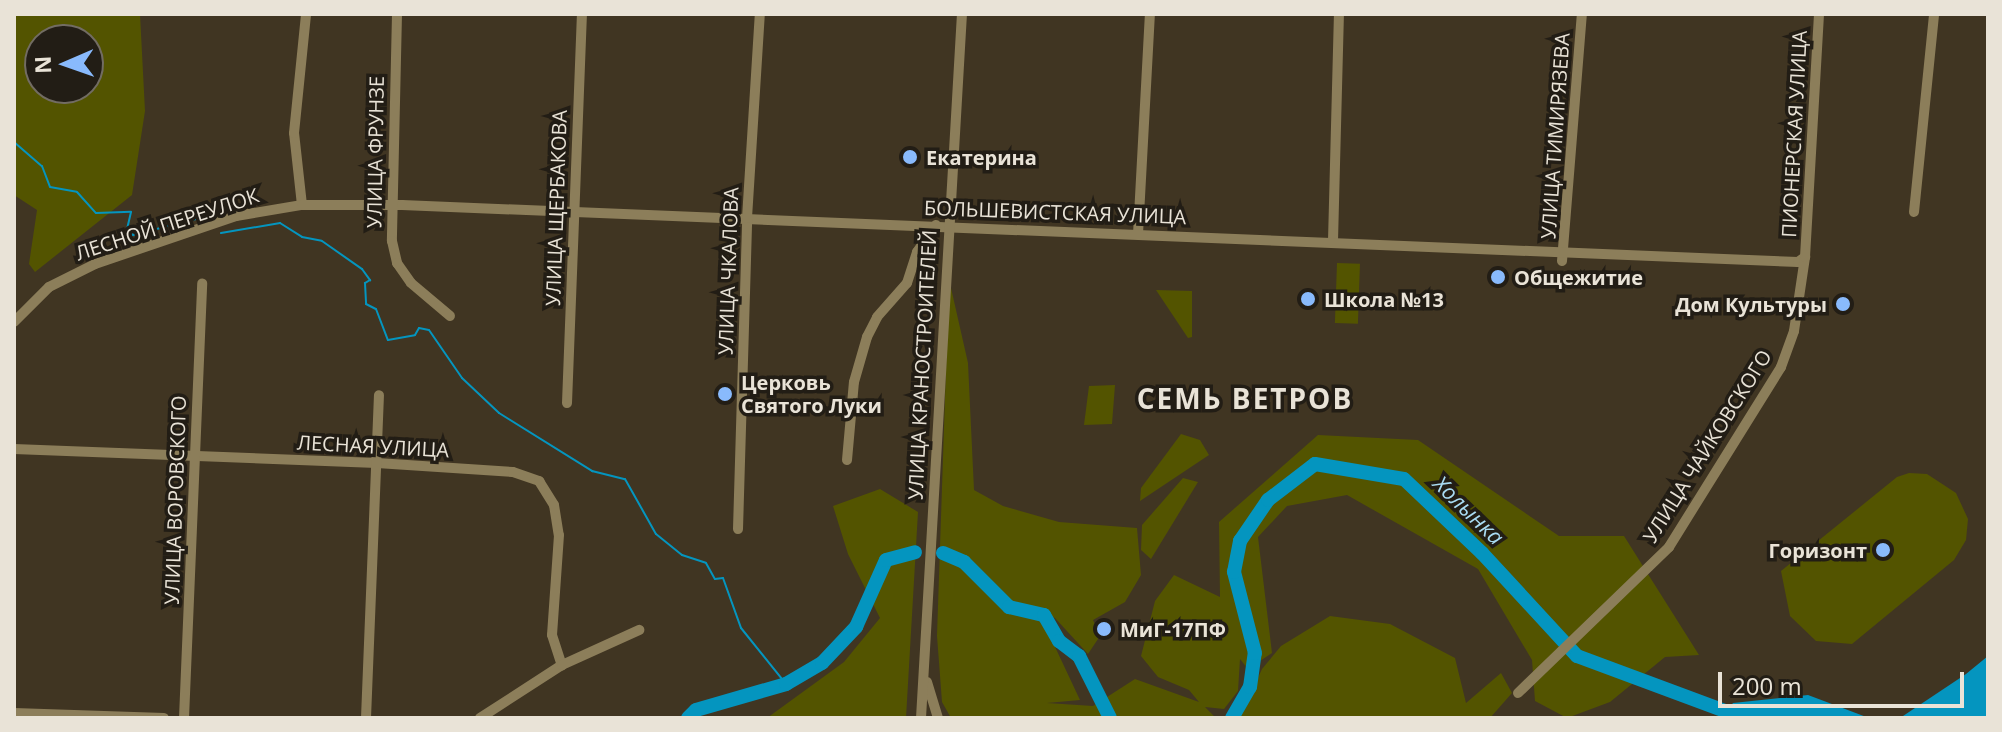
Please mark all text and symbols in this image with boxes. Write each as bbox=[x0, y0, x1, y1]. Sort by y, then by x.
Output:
north arrow bbox=[24, 24, 104, 104]
street label: ПИОНЕРСКАЯ УЛИЦА bbox=[1777, 30, 1811, 238]
street label: УЛИЦА ТИМИРЯЗЕВА bbox=[1536, 32, 1574, 240]
text: N bbox=[27, 55, 57, 74]
street label: УЛИЦА ФРУНЗЕ bbox=[362, 76, 388, 228]
street label: УЛИЦА ЩЕРБАКОВА bbox=[541, 110, 571, 306]
place label: Екатерина bbox=[926, 145, 1037, 169]
marker: Екатерина bbox=[901, 148, 919, 166]
street label: ЛЕСНОЙ ПЕРЕУЛОК bbox=[72, 183, 262, 265]
street label: УЛИЦА ЧКАЛОВА bbox=[713, 187, 743, 355]
street label: БОЛЬШЕВИСТСКАЯ УЛИЦА bbox=[924, 195, 1186, 229]
street label: УЛИЦА КРАНОСТРОИТЕЛЕЙ bbox=[903, 229, 941, 501]
place label: Общежитие bbox=[1514, 265, 1643, 289]
marker: Общежитие bbox=[1489, 268, 1507, 286]
place label: Школа №13 bbox=[1324, 287, 1444, 311]
marker: Школа №13 bbox=[1299, 290, 1317, 308]
place label: Дом Культуры bbox=[1675, 292, 1827, 316]
marker: Дом Культуры bbox=[1834, 295, 1852, 313]
street label: УЛИЦА ЧАЙКОВСКОГО bbox=[1638, 345, 1776, 547]
place label: Церковь Святого Луки bbox=[741, 370, 882, 417]
district label: СЕМЬ ВЕТРОВ bbox=[1137, 381, 1353, 415]
marker: Церковь Святого Луки bbox=[716, 385, 734, 403]
street label: УЛИЦА ВОРОВСКОГО bbox=[159, 395, 191, 605]
street label: ЛЕСНАЯ УЛИЦА bbox=[296, 430, 450, 462]
water label: Холынка bbox=[1428, 470, 1510, 550]
place label: Горизонт bbox=[1769, 538, 1867, 562]
marker: Горизонт bbox=[1874, 541, 1892, 559]
place label: МиГ-17ПФ bbox=[1120, 617, 1226, 641]
marker: МиГ-17ПФ bbox=[1095, 620, 1113, 638]
scale bar bbox=[1722, 656, 1968, 706]
text: 200 m bbox=[1732, 669, 1802, 702]

